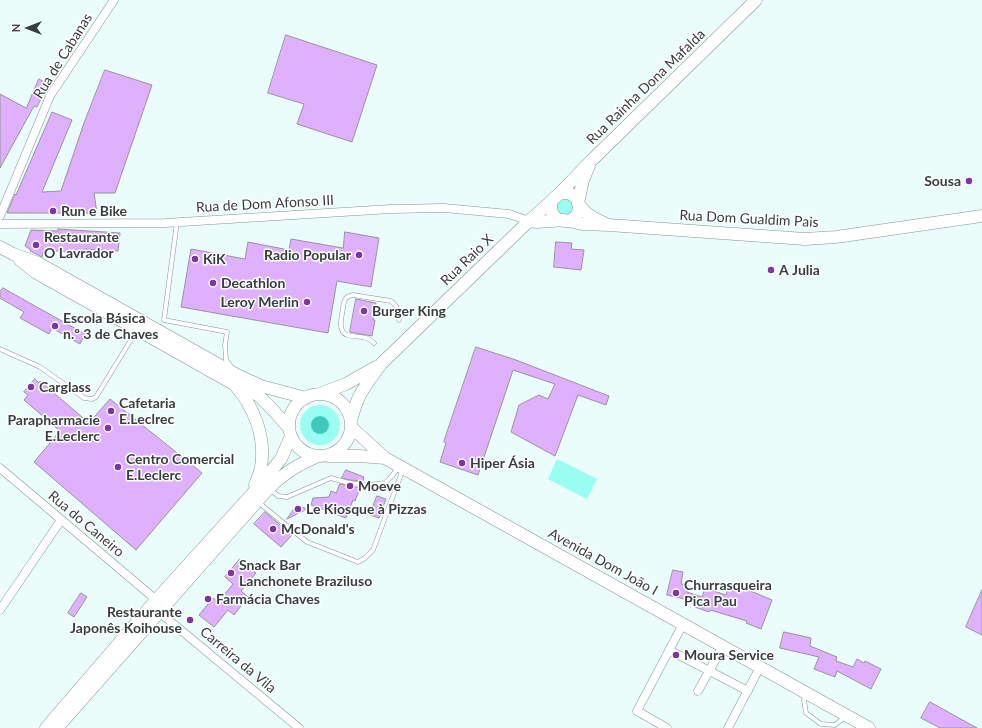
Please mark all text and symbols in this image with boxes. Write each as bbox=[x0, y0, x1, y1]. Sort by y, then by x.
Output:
north arrow bbox=[8, 8, 48, 48]
street label: Rua de Cabanas bbox=[30, 10, 96, 102]
text: N bbox=[9, 24, 22, 32]
street label: Rua Rainha Dona Mafalda bbox=[583, 26, 709, 148]
place label: Sousa bbox=[924, 173, 961, 189]
marker: Sousa bbox=[964, 176, 974, 186]
street label: Rua de Dom Afonso III bbox=[196, 192, 334, 216]
place label: Run e Bike bbox=[61, 203, 127, 219]
marker: Run e Bike bbox=[48, 206, 58, 216]
street label: Rua Dom Gualdim Pais bbox=[679, 207, 819, 231]
place label: Restaurante O Lavrador bbox=[44, 229, 119, 262]
street label: Rua Raio X bbox=[437, 231, 497, 289]
marker: Restaurante O Lavrador bbox=[31, 240, 41, 250]
place label: Radio Popular bbox=[264, 247, 351, 263]
marker: Radio Popular bbox=[354, 250, 364, 260]
place label: KiK bbox=[203, 251, 226, 267]
marker: KiK bbox=[190, 254, 200, 264]
place label: A Julia bbox=[779, 262, 820, 278]
marker: A Julia bbox=[766, 265, 776, 275]
place label: Decathlon bbox=[221, 275, 285, 291]
marker: Decathlon bbox=[208, 278, 218, 288]
place label: Leroy Merlin bbox=[220, 294, 299, 310]
marker: Leroy Merlin bbox=[302, 297, 312, 307]
place label: Burger King bbox=[372, 303, 446, 319]
marker: Burger King bbox=[359, 306, 369, 316]
place label: Escola Básica n.º 3 de Chaves bbox=[63, 310, 158, 342]
marker: Escola Básica n.º 3 de Chaves bbox=[50, 321, 60, 331]
place label: Carglass bbox=[39, 379, 91, 395]
marker: Carglass bbox=[26, 382, 36, 392]
place label: Cafetaria E.Leclrec bbox=[119, 395, 176, 428]
marker: Cafetaria E.Leclrec bbox=[106, 406, 116, 416]
place label: Parapharmacie E.Leclerc bbox=[7, 412, 100, 444]
marker: Parapharmacie E.Leclerc bbox=[103, 423, 113, 433]
place label: Centro Comercial E.Leclerc bbox=[126, 451, 234, 484]
place label: Hiper Ásia bbox=[470, 455, 535, 471]
marker: Hiper Ásia bbox=[457, 458, 467, 468]
marker: Centro Comercial E.Leclerc bbox=[113, 462, 123, 472]
place label: Moeve bbox=[358, 478, 401, 494]
marker: Moeve bbox=[345, 481, 355, 491]
street label: Rua do Caneiro bbox=[45, 487, 127, 561]
place label: Le Kiosque à Pizzas bbox=[306, 501, 427, 517]
marker: Le Kiosque à Pizzas bbox=[293, 504, 303, 514]
place label: McDonald's bbox=[281, 521, 355, 537]
marker: McDonald's bbox=[268, 524, 278, 534]
street label: Avenida Dom João I bbox=[545, 525, 661, 599]
place label: Snack Bar Lanchonete Braziluso bbox=[239, 557, 372, 590]
marker: Snack Bar Lanchonete Braziluso bbox=[226, 568, 236, 578]
place label: Churrasqueira Pica Pau bbox=[684, 577, 772, 610]
marker: Churrasqueira Pica Pau bbox=[671, 588, 681, 598]
place label: Farmácia Chaves bbox=[216, 591, 320, 607]
marker: Farmácia Chaves bbox=[203, 594, 213, 604]
place label: Restaurante Japonês Koihouse bbox=[70, 604, 182, 636]
marker: Restaurante Japonês Koihouse bbox=[185, 615, 195, 625]
street label: Carreira da Vila bbox=[197, 623, 279, 697]
place label: Moura Service bbox=[684, 647, 774, 663]
marker: Moura Service bbox=[671, 650, 681, 660]

